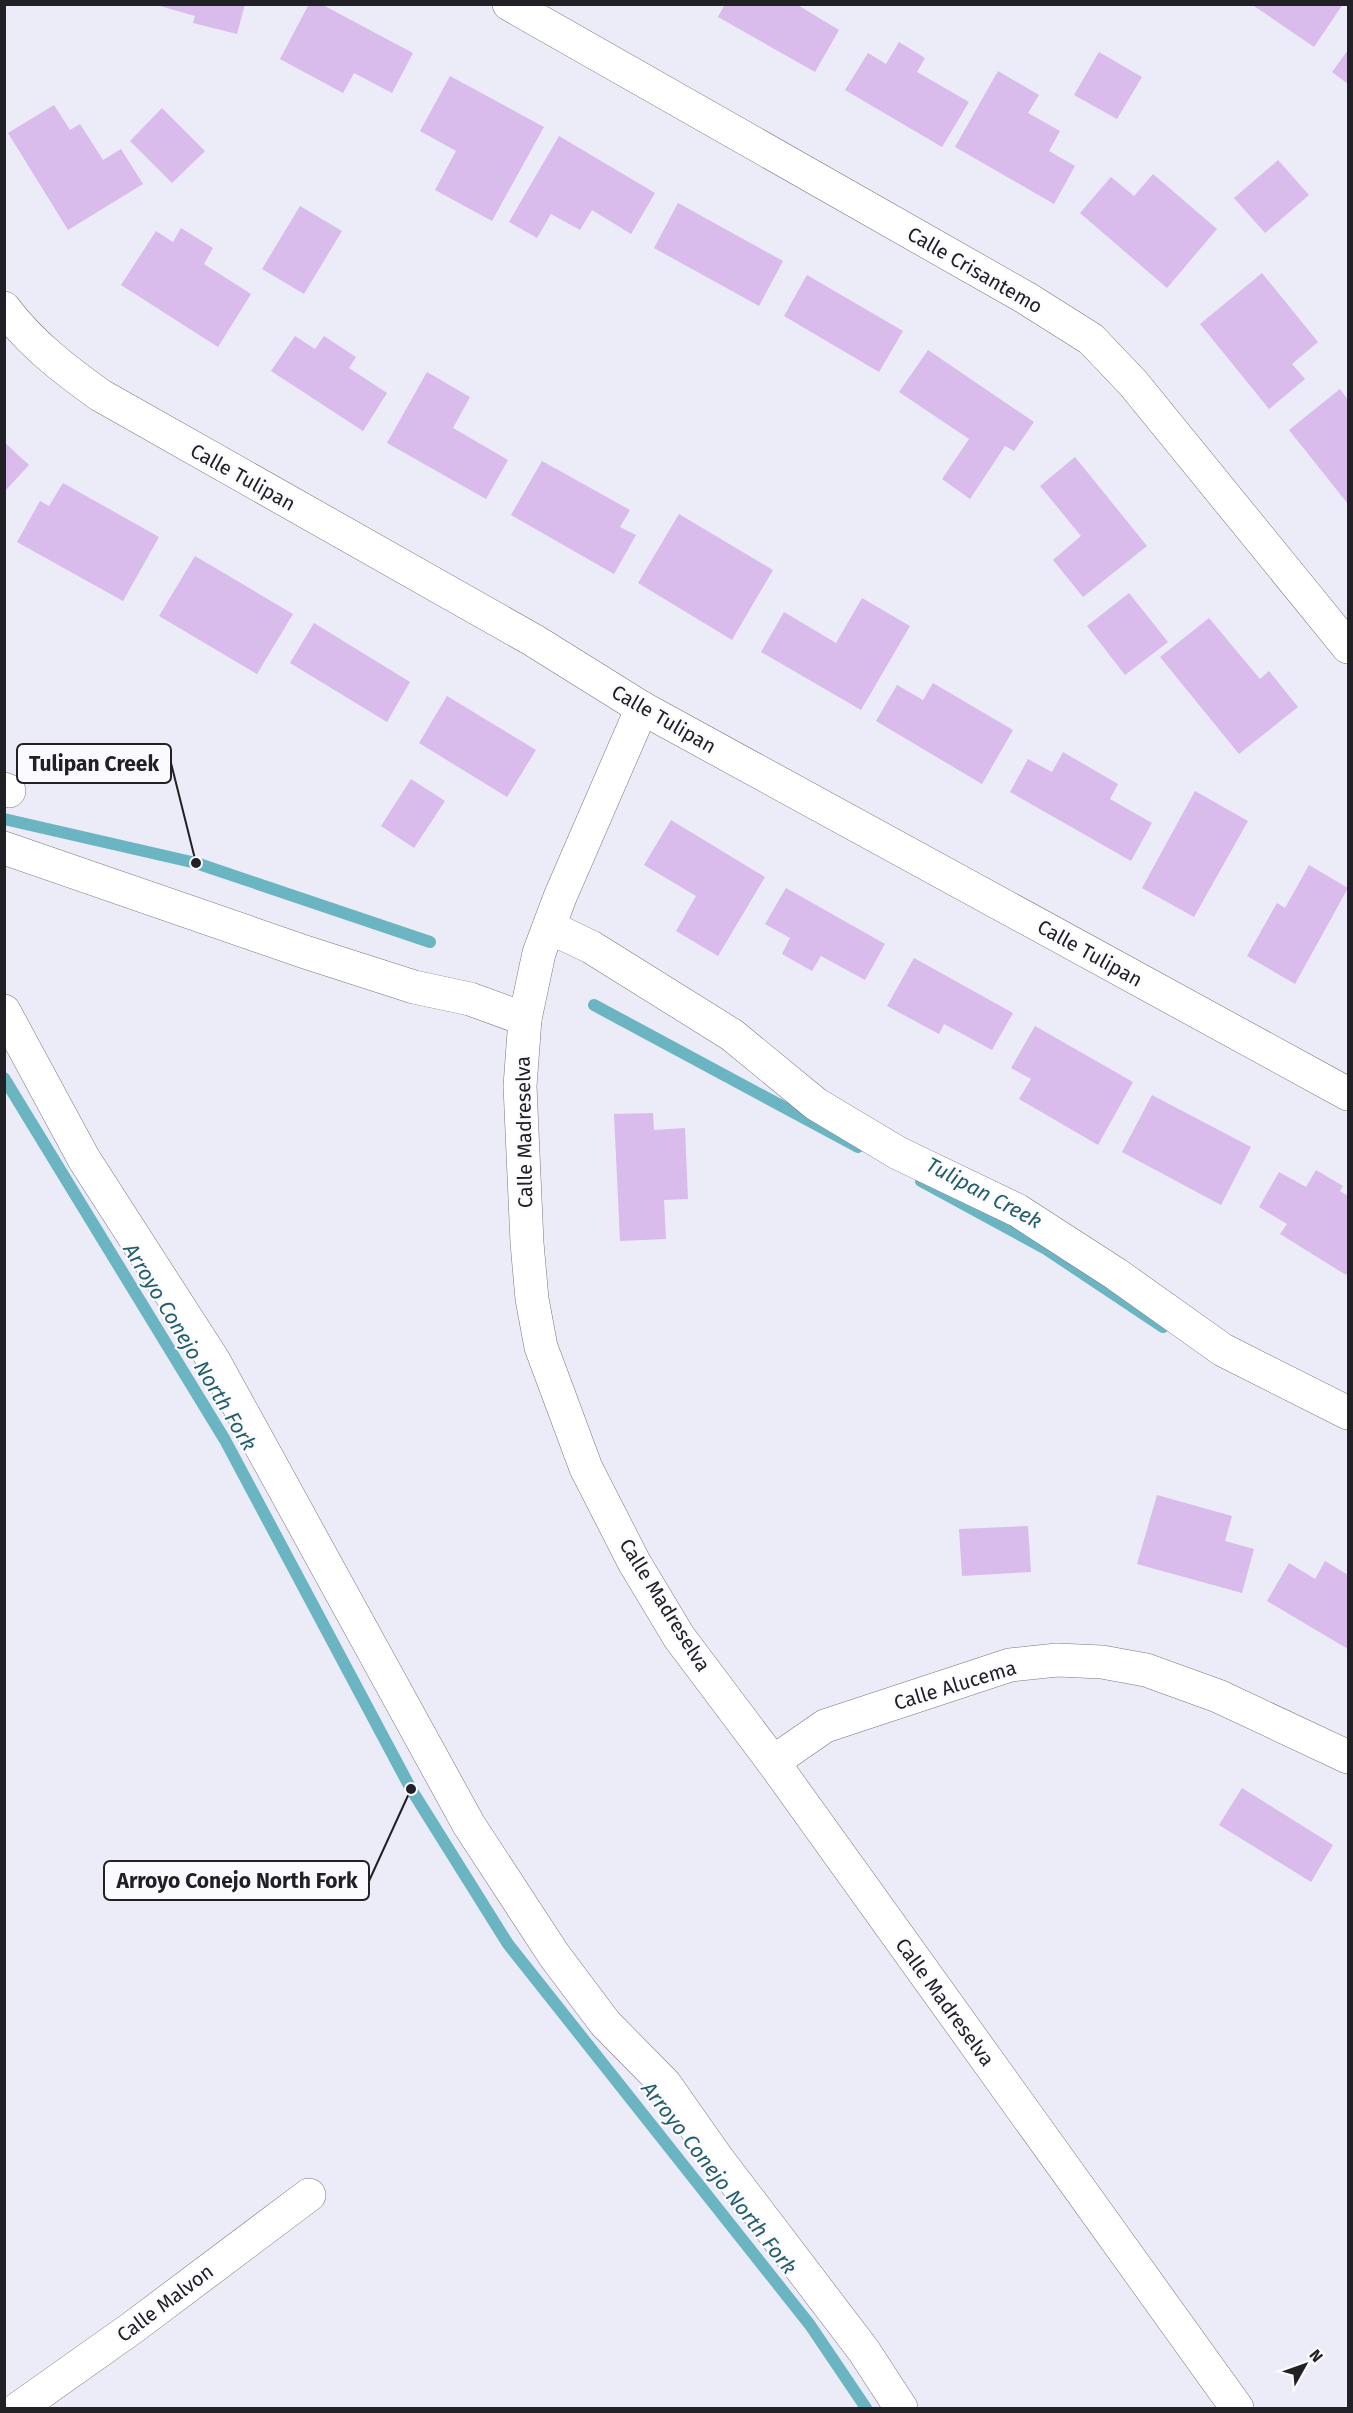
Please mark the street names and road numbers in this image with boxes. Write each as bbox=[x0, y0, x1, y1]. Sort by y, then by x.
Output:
street label: Calle Crisantemo bbox=[903, 222, 1047, 318]
street label: Calle Tulipan bbox=[186, 438, 300, 516]
street label: Calle Tulipan bbox=[608, 679, 720, 759]
street label: Calle Tulipan bbox=[1033, 914, 1147, 992]
street label: Calle Madreselva bbox=[511, 1056, 537, 1208]
street label: Calle Madreselva bbox=[614, 1534, 716, 1676]
street label: Calle Alucema bbox=[891, 1655, 1019, 1715]
street label: Calle Madreselva bbox=[891, 1933, 999, 2071]
street label: Calle Malvon bbox=[112, 2259, 218, 2347]

